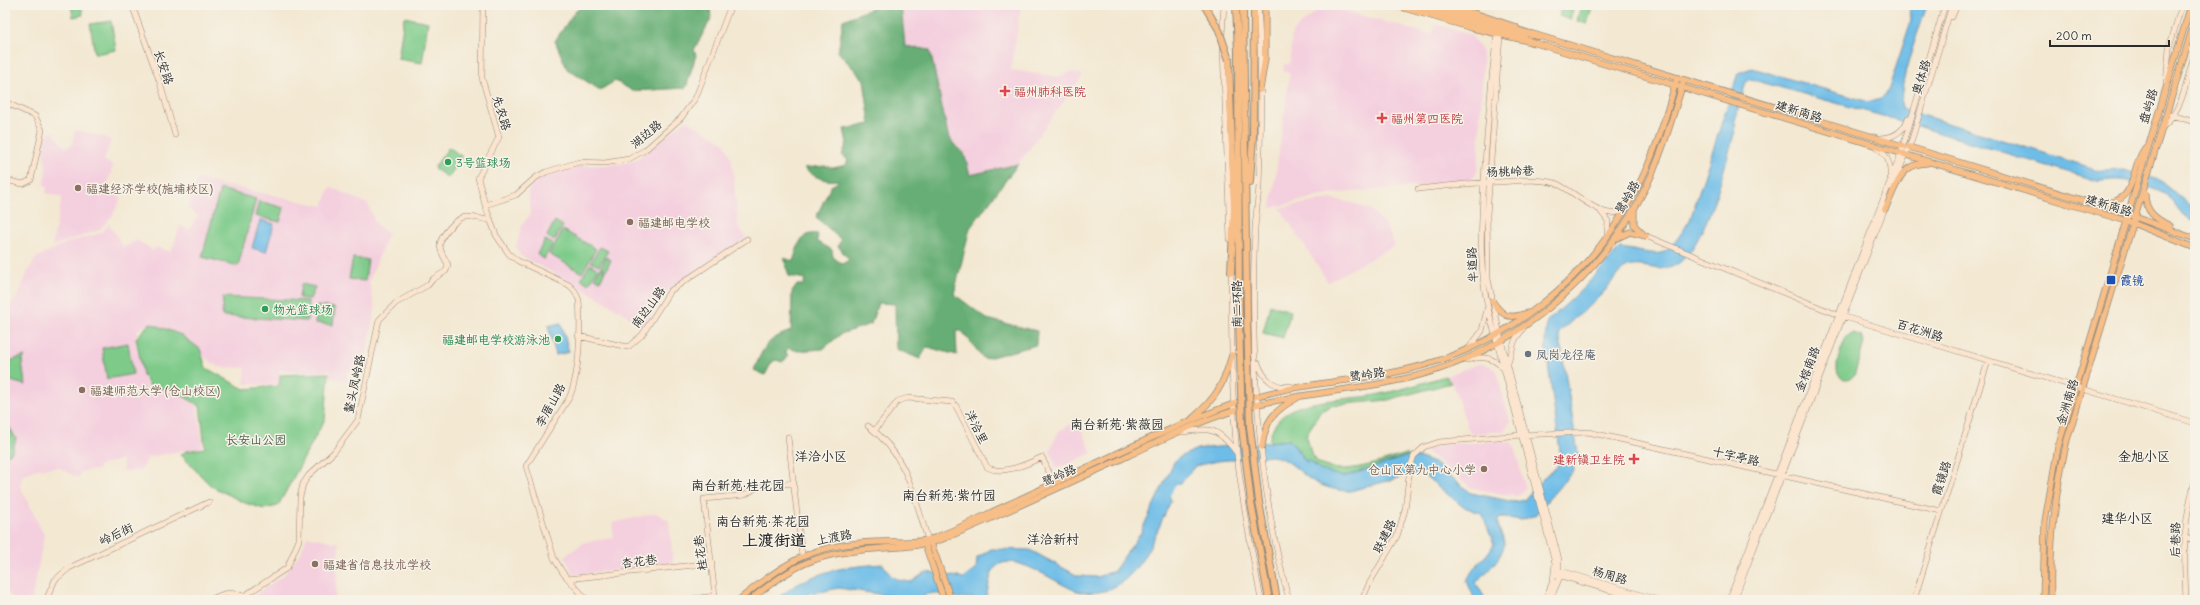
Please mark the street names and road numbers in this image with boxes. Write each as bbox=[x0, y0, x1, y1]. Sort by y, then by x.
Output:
street label: 长安路 bbox=[151, 48, 177, 86]
street label: 奥体路 bbox=[1909, 58, 1933, 96]
street label: 盘屿路 bbox=[2136, 87, 2160, 125]
street label: 先农路 bbox=[490, 94, 514, 132]
street label: 建新南路 bbox=[1774, 97, 1824, 125]
street label: 湖边路 bbox=[627, 117, 665, 151]
street label: 杨桃岭巷 bbox=[1486, 163, 1534, 179]
street label: 鹭岭路 bbox=[1612, 178, 1642, 216]
street label: 建新南路 bbox=[2084, 191, 2134, 219]
street label: 半道路 bbox=[1464, 247, 1480, 283]
street label: 南二环路 bbox=[1229, 280, 1244, 328]
street label: 南边山路 bbox=[628, 283, 668, 331]
street label: 百花洲路 bbox=[1895, 316, 1945, 344]
street label: 金榕南路 bbox=[1791, 344, 1823, 394]
street label: 鳌头凤岭路 bbox=[340, 353, 368, 415]
street label: 鹭岭路 bbox=[1348, 364, 1386, 384]
street label: 金洲南路 bbox=[2053, 377, 2081, 427]
street label: 李厝山路 bbox=[532, 380, 568, 430]
street label: 洋洽里 bbox=[962, 408, 992, 446]
street label: 十字亭路 bbox=[1711, 443, 1761, 469]
street label: 霞镜路 bbox=[1928, 459, 1954, 497]
street label: 鹭岭路 bbox=[1039, 461, 1079, 489]
street label: 联建路 bbox=[1369, 517, 1399, 555]
street label: 岭后街 bbox=[97, 520, 135, 548]
street label: 后巷路 bbox=[2167, 522, 2183, 558]
street label: 上渡路 bbox=[815, 526, 853, 548]
street label: 桂花巷 bbox=[690, 534, 710, 572]
street label: 杏花巷 bbox=[620, 551, 658, 571]
street label: 杨周路 bbox=[1591, 563, 1629, 587]

